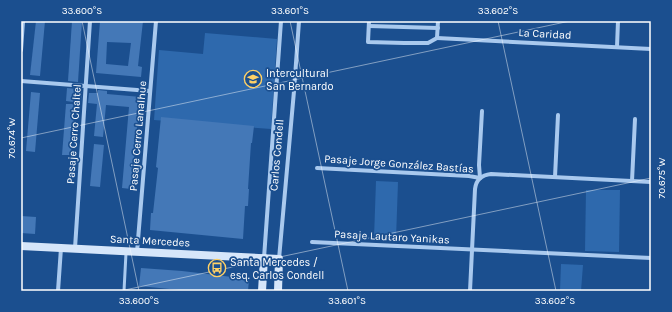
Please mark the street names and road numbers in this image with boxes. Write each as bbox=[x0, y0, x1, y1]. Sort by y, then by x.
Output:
street label: La Caridad bbox=[518, 26, 572, 42]
street label: Pasaje Cerro Lanalhue bbox=[127, 80, 149, 192]
street label: Pasaje Cerro Chaltel bbox=[64, 84, 84, 184]
street label: Carlos Condell bbox=[267, 119, 287, 191]
street label: Pasaje Jorge González Bastías bbox=[324, 152, 474, 176]
street label: Pasaje Lautaro Yanikas bbox=[334, 227, 450, 247]
street label: Santa Mercedes bbox=[110, 232, 191, 250]

